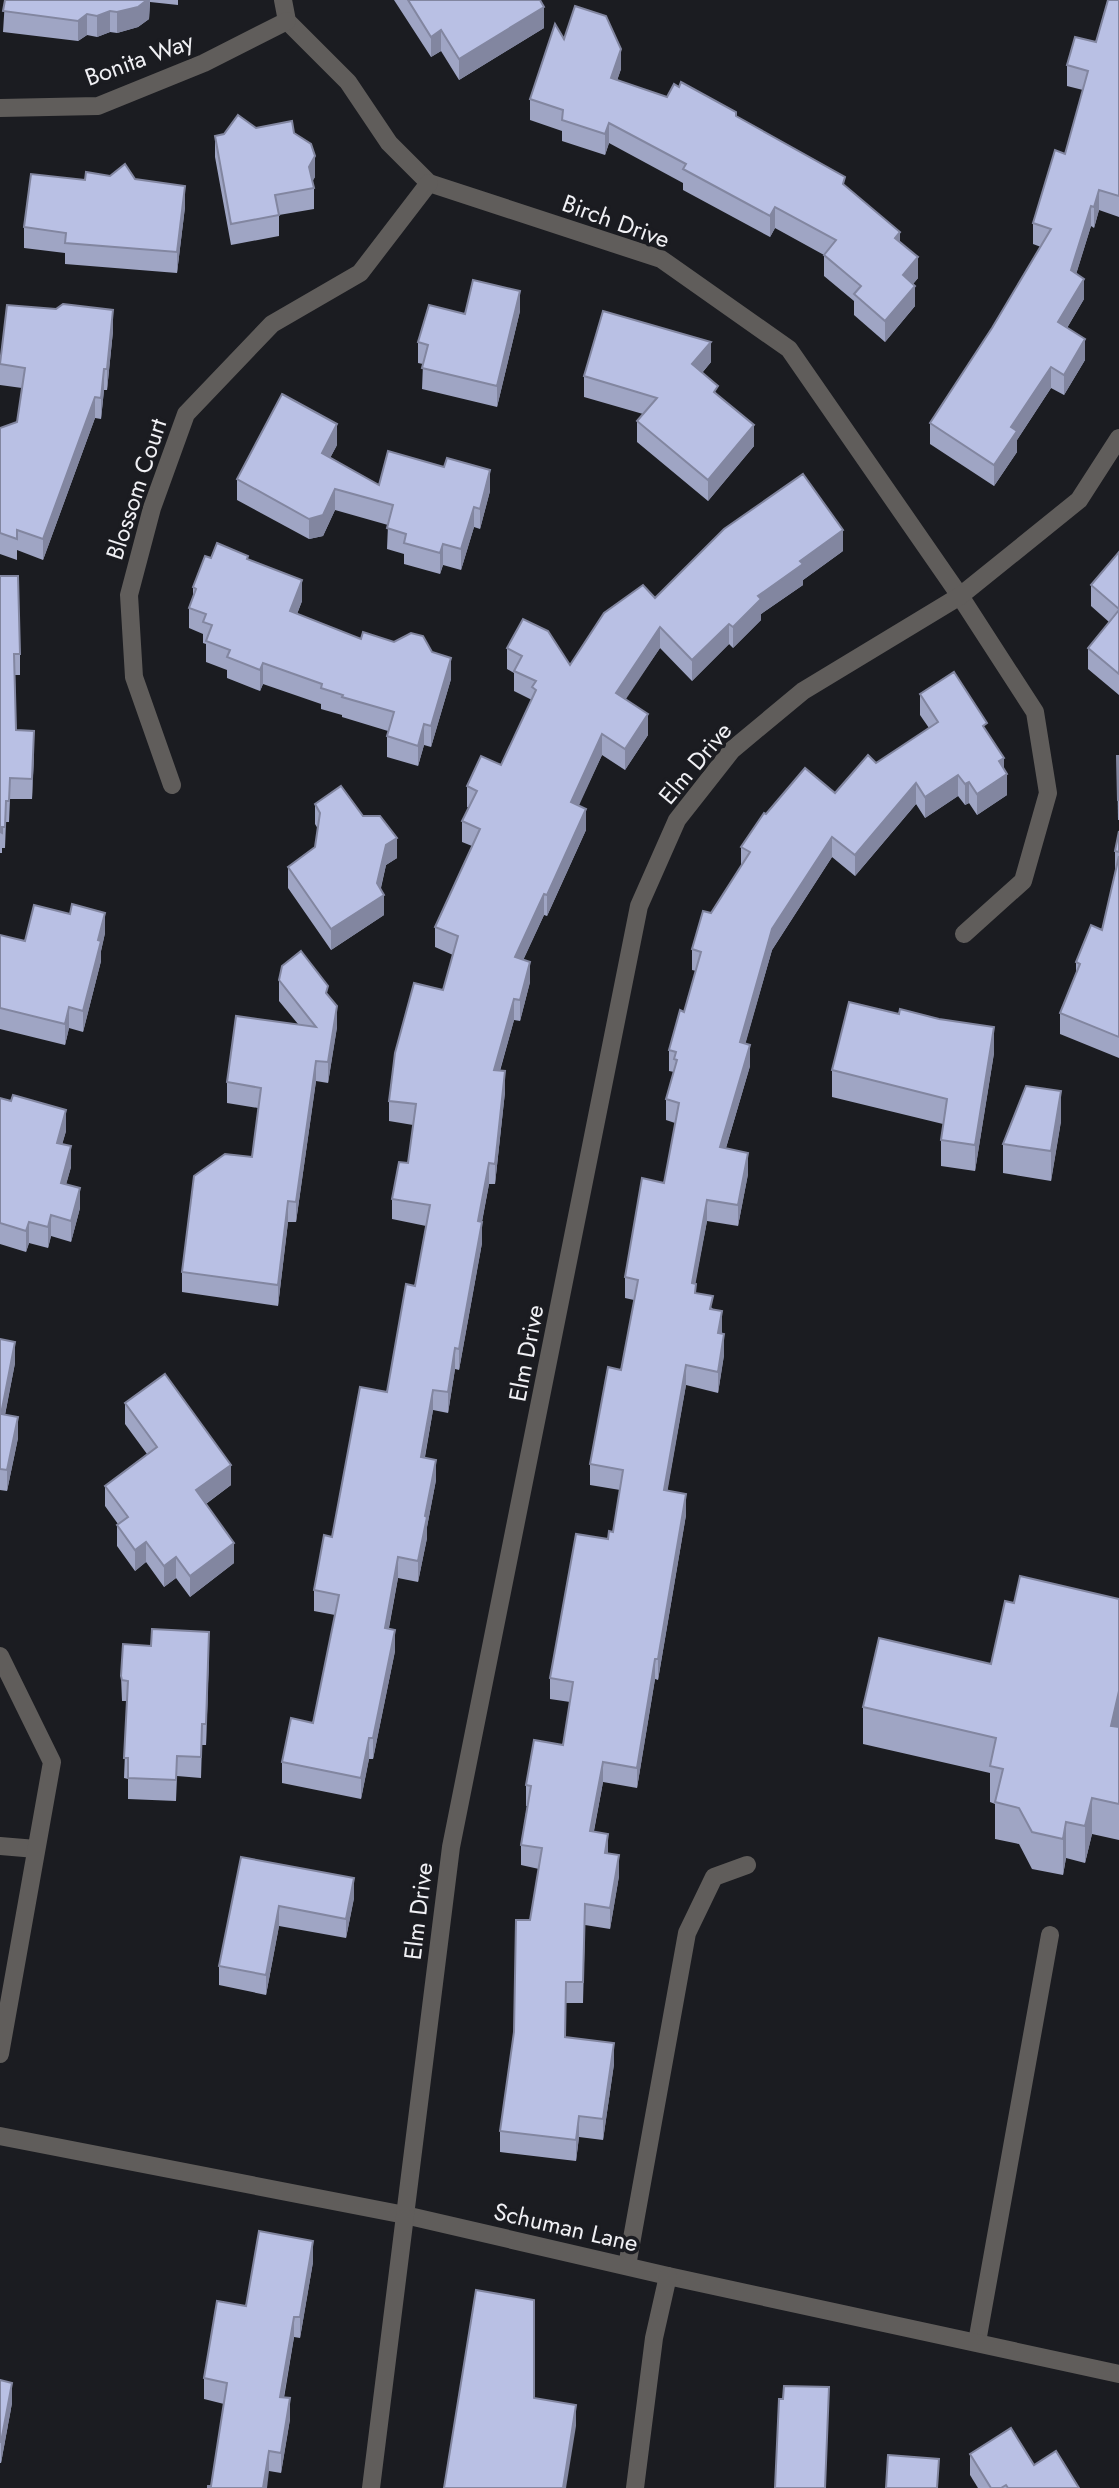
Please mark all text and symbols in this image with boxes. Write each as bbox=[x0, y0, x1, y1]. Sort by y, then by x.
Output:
street label: Bonita Way bbox=[80, 23, 199, 95]
street label: Birch Drive bbox=[557, 185, 675, 257]
street label: Blossom Court bbox=[97, 414, 175, 564]
street label: Elm Drive bbox=[650, 714, 740, 812]
street label: Elm Drive bbox=[499, 1302, 553, 1404]
street label: Elm Drive bbox=[395, 1860, 441, 1962]
street label: Schuman Lane bbox=[490, 2193, 642, 2261]

